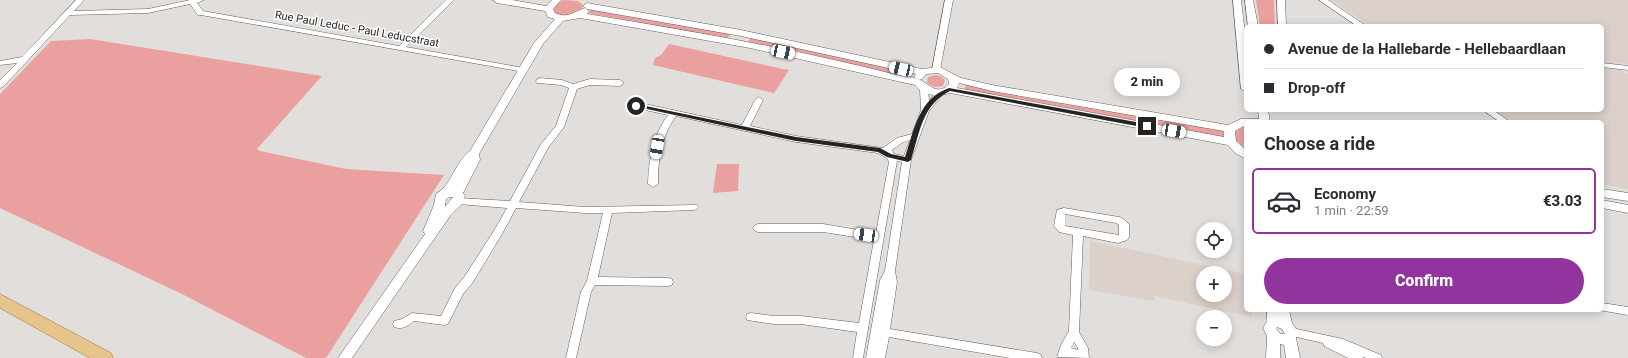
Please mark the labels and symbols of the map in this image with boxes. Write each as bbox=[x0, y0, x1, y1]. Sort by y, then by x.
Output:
street label: Rue Paul Leduc - Paul Leducstraat bbox=[274, 8, 440, 50]
car bbox=[770, 44, 796, 60]
car bbox=[888, 60, 914, 78]
callout: 2 min bbox=[1114, 68, 1180, 96]
route start bbox=[627, 97, 645, 115]
route end bbox=[1138, 117, 1156, 135]
car bbox=[1161, 123, 1187, 139]
car bbox=[649, 134, 665, 160]
car bbox=[853, 227, 879, 243]

